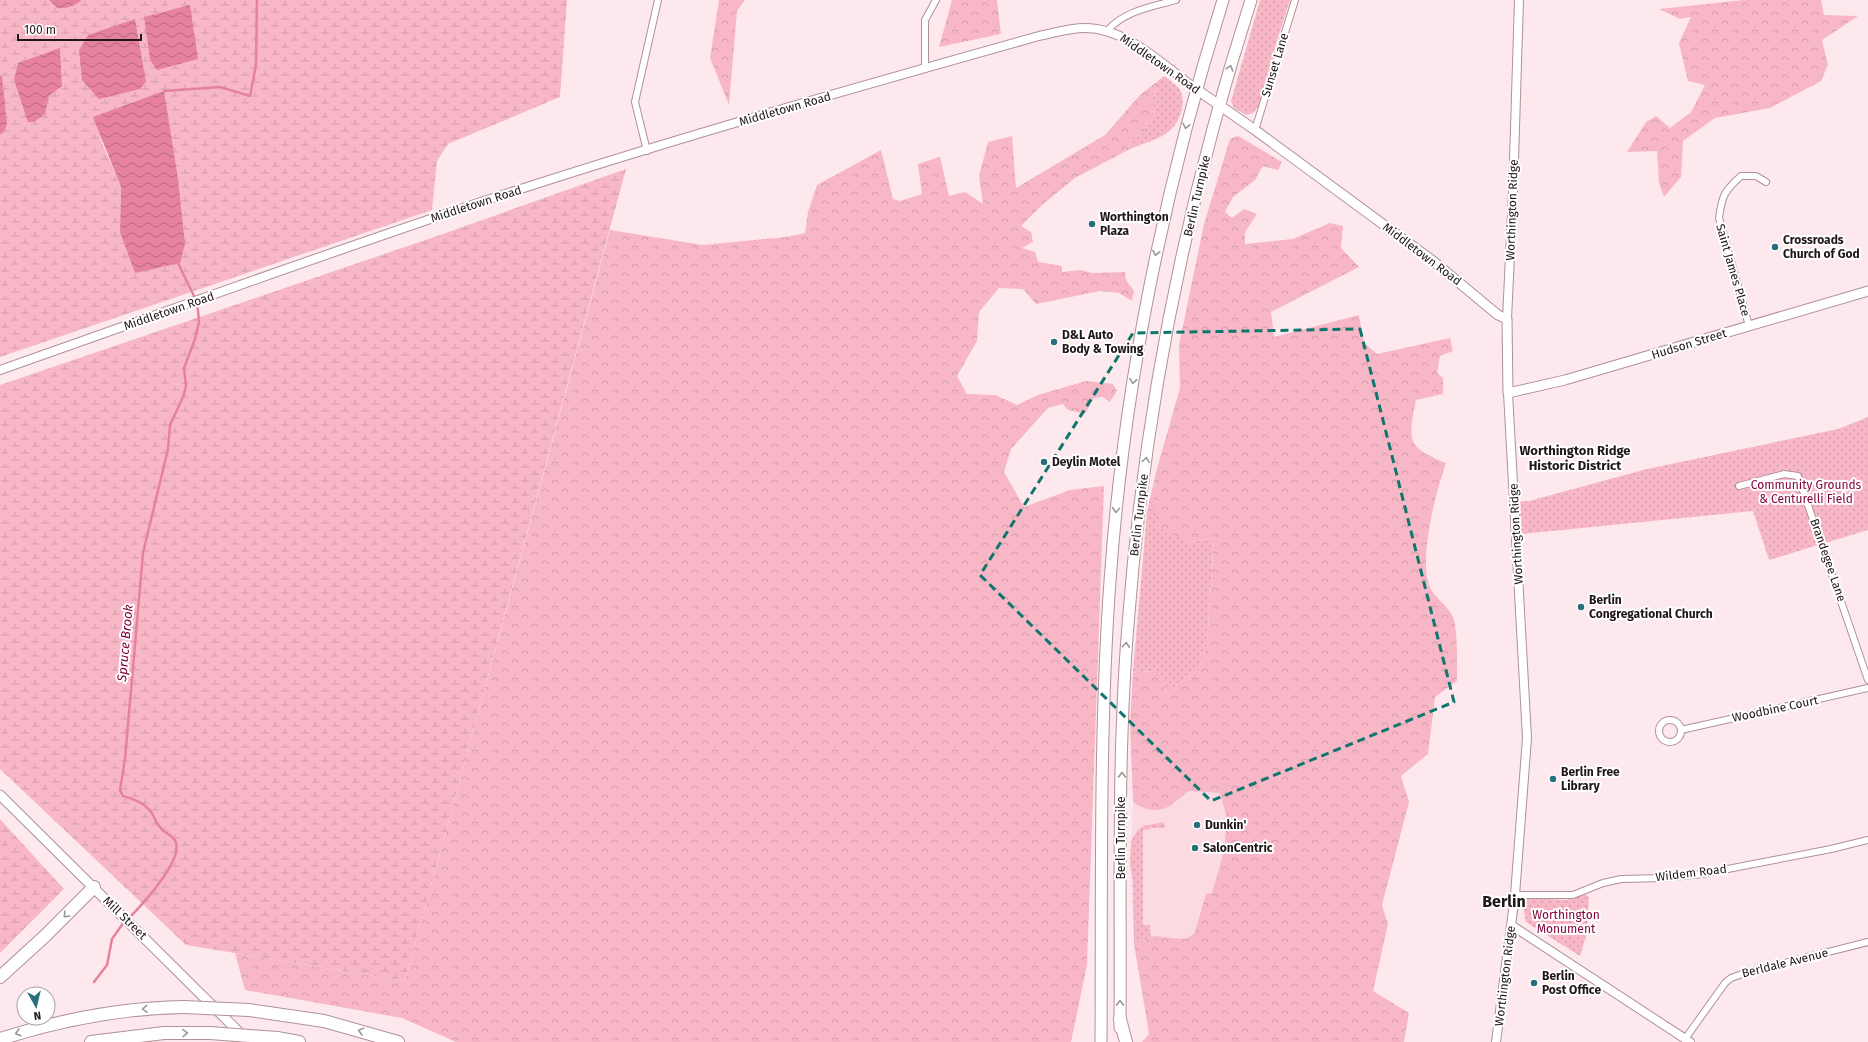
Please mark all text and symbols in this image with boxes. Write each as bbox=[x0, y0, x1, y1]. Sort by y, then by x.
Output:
scale bar bbox=[18, 16, 141, 42]
text: 100 m bbox=[24, 23, 56, 37]
street label: Middletown Road bbox=[1117, 31, 1203, 97]
street label: Sunset Lane bbox=[1259, 31, 1291, 99]
one-way arrow bbox=[1225, 65, 1234, 72]
street label: Middletown Road bbox=[738, 89, 832, 129]
one-way arrow bbox=[1182, 123, 1190, 130]
street label: Berlin Turnpike bbox=[1181, 154, 1213, 238]
street label: Worthington Ridge bbox=[1503, 159, 1521, 261]
street label: Middletown Road bbox=[429, 183, 523, 225]
place label: Worthington Plaza bbox=[1100, 210, 1169, 238]
marker: Worthington Plaza bbox=[1087, 219, 1097, 229]
street label: Middletown Road bbox=[1380, 220, 1464, 288]
street label: Saint James Place bbox=[1713, 222, 1753, 318]
place label: Crossroads Church of God bbox=[1783, 233, 1860, 261]
marker: Crossroads Church of God bbox=[1770, 242, 1780, 252]
one-way arrow bbox=[1152, 250, 1160, 256]
street label: Middletown Road bbox=[122, 289, 216, 333]
street label: Hudson Street bbox=[1650, 326, 1729, 362]
place label: D&L Auto Body & Towing bbox=[1062, 328, 1144, 356]
marker: D&L Auto Body & Towing bbox=[1049, 337, 1059, 347]
one-way arrow bbox=[1129, 378, 1138, 384]
district label: Worthington Ridge Historic District bbox=[1519, 443, 1631, 473]
place label: Deylin Motel bbox=[1052, 455, 1121, 469]
marker: Deylin Motel bbox=[1039, 457, 1049, 467]
one-way arrow bbox=[1141, 457, 1150, 463]
street label: Berlin Turnpike bbox=[1127, 473, 1151, 557]
park label: Community Grounds & Centurelli Field bbox=[1751, 478, 1862, 506]
street label: Worthington Ridge bbox=[1506, 483, 1526, 585]
one-way arrow bbox=[1112, 507, 1121, 513]
street label: Brandegee Lane bbox=[1807, 517, 1849, 603]
place label: Berlin Congregational Church bbox=[1589, 593, 1713, 621]
marker: Berlin Congregational Church bbox=[1576, 602, 1586, 612]
water label: Spruce Brook bbox=[114, 604, 136, 683]
one-way arrow bbox=[1122, 642, 1131, 648]
street label: Woodbine Court bbox=[1731, 693, 1820, 725]
place label: Berlin Free Library bbox=[1561, 765, 1620, 793]
one-way arrow bbox=[1118, 772, 1126, 778]
marker: Berlin Free Library bbox=[1548, 774, 1558, 784]
street label: Berlin Turnpike bbox=[1114, 796, 1128, 880]
place label: Dunkin' bbox=[1205, 818, 1246, 832]
marker: Dunkin' bbox=[1192, 820, 1202, 830]
place label: SalonCentric bbox=[1203, 841, 1273, 855]
marker: SalonCentric bbox=[1190, 843, 1200, 853]
street label: Wildem Road bbox=[1655, 862, 1727, 884]
district label: Berlin bbox=[1482, 892, 1526, 911]
street label: Mill Street bbox=[100, 894, 150, 943]
park label: Worthington Monument bbox=[1532, 908, 1600, 936]
one-way arrow bbox=[63, 910, 71, 918]
street label: Worthington Ridge bbox=[1492, 925, 1518, 1027]
street label: Berldale Avenue bbox=[1740, 946, 1830, 980]
place label: Berlin Post Office bbox=[1542, 969, 1601, 997]
marker: Berlin Post Office bbox=[1529, 978, 1539, 988]
north arrow bbox=[16, 986, 56, 1026]
one-way arrow bbox=[1116, 1000, 1124, 1006]
one-way arrow bbox=[142, 1005, 148, 1014]
text: N bbox=[33, 1008, 42, 1022]
one-way arrow bbox=[358, 1027, 365, 1036]
one-way arrow bbox=[14, 1028, 21, 1037]
one-way arrow bbox=[182, 1028, 188, 1037]

